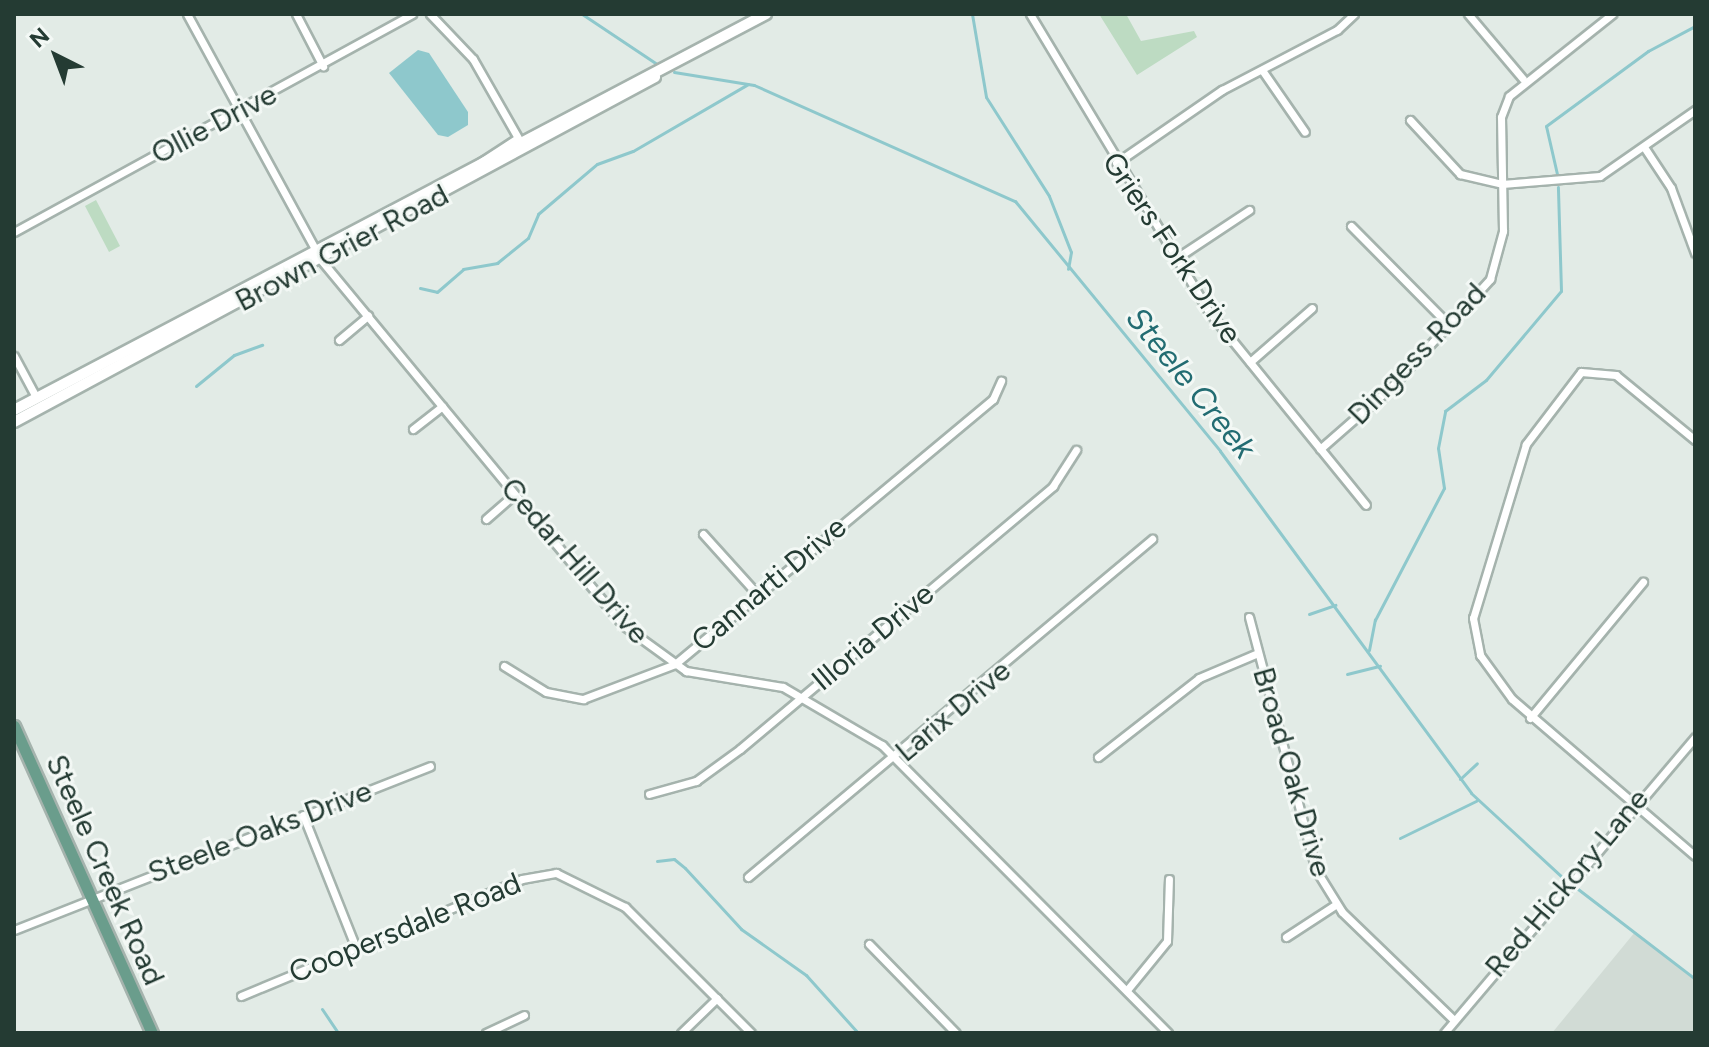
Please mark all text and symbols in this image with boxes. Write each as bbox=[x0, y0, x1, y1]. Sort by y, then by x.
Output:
north arrow bbox=[16, 16, 96, 96]
text: N bbox=[24, 22, 55, 54]
street label: Ollie Drive bbox=[145, 76, 283, 172]
street label: Griers Fork Drive bbox=[1095, 146, 1249, 350]
street label: Brown Grier Road bbox=[229, 177, 455, 319]
street label: Dingess Road bbox=[1341, 276, 1493, 432]
water label: Steele Creek bbox=[1118, 299, 1264, 467]
street label: Cedar Hill Drive bbox=[493, 471, 657, 651]
street label: Cannarti Drive bbox=[684, 509, 854, 659]
street label: Illoria Drive bbox=[805, 576, 941, 698]
street label: Larix Drive bbox=[888, 653, 1018, 769]
street label: Broad Oak Drive bbox=[1245, 663, 1339, 881]
street label: Steele Creek Road bbox=[38, 749, 172, 991]
street label: Steele Oaks Drive bbox=[143, 773, 377, 891]
street label: Red Hickory Lane bbox=[1478, 781, 1656, 985]
street label: Coopersdale Road bbox=[284, 865, 526, 991]

